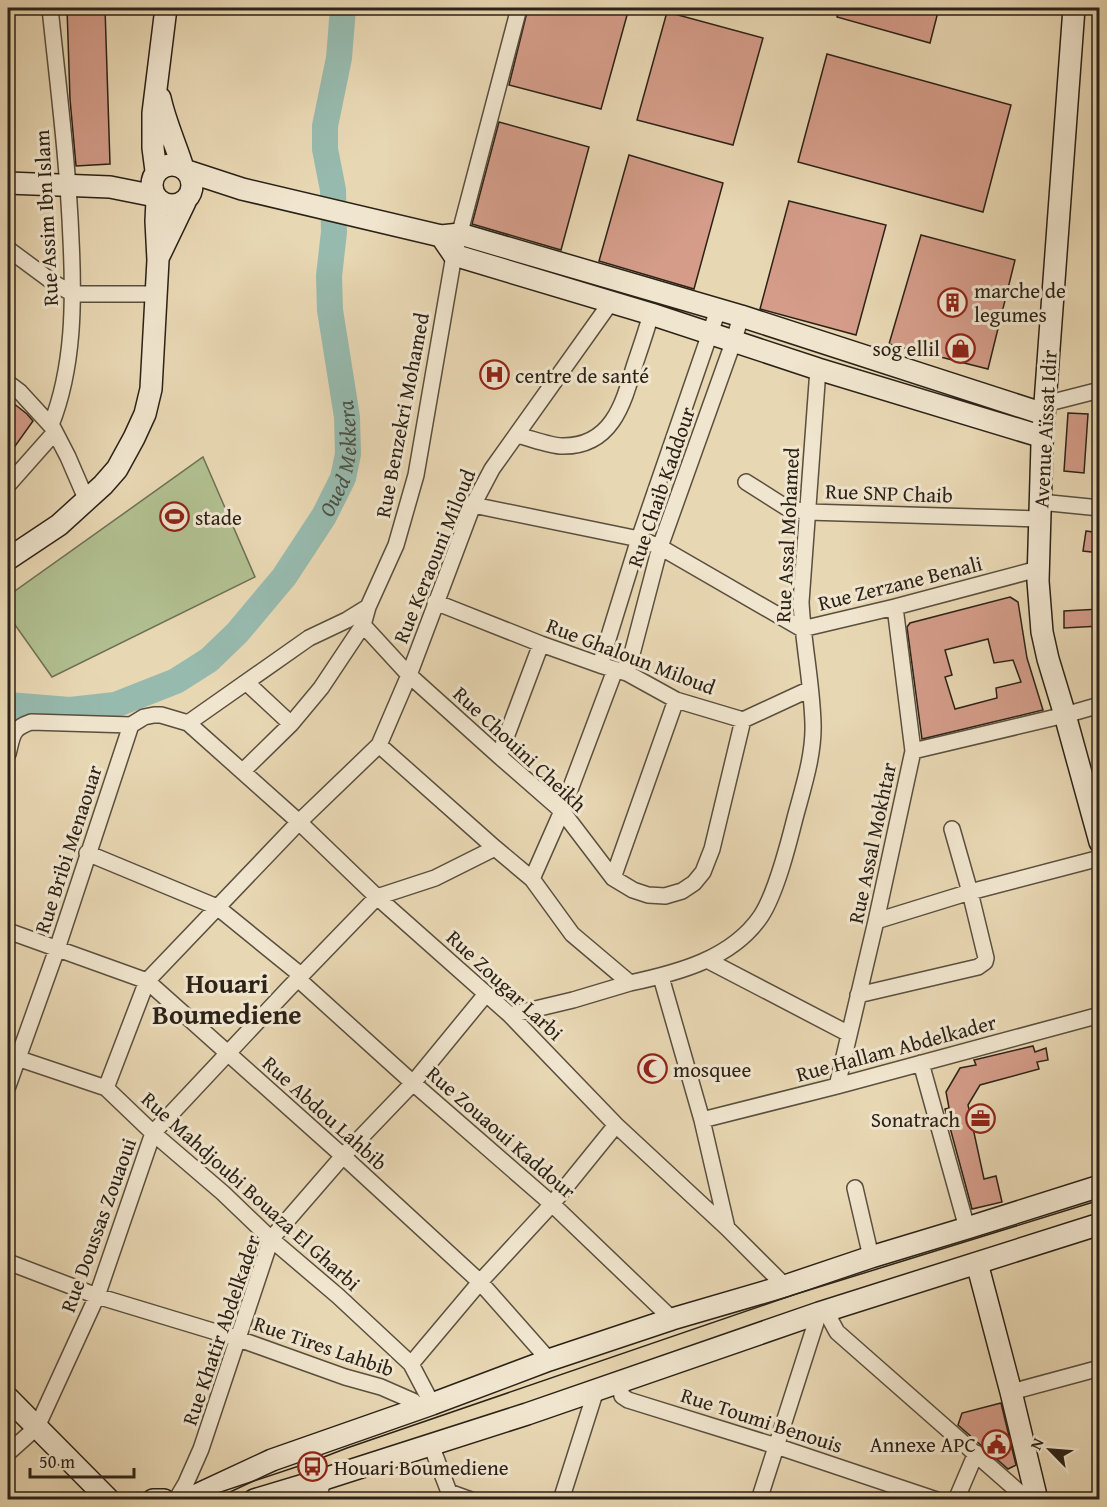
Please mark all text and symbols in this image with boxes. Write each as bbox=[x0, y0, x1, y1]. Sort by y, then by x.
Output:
street label: Rue Assim Ibn Islam bbox=[26, 129, 66, 307]
place label: marche de legumes bbox=[974, 275, 1066, 330]
building icon: marche de legumes bbox=[937, 286, 969, 318]
street label: Rue Benzekri Mohamed bbox=[367, 309, 437, 520]
shop icon: sog ellil bbox=[945, 332, 977, 364]
place label: sog ellil bbox=[872, 333, 940, 364]
street label: Avenue Aïssat Idir bbox=[1025, 349, 1065, 509]
hospital icon: centre de santé bbox=[478, 359, 510, 391]
place label: centre de santé bbox=[515, 360, 649, 391]
water label: Oued Mekkera bbox=[310, 398, 364, 522]
street label: Rue Chaib Kaddour bbox=[619, 402, 703, 571]
street label: Rue Assal Mohamed bbox=[767, 446, 807, 624]
street label: Rue Keraouni Miloud bbox=[385, 464, 483, 648]
street label: Rue SNP Chaib bbox=[825, 475, 953, 511]
sports icon: stade bbox=[158, 501, 190, 533]
place label: stade bbox=[195, 502, 242, 533]
street label: Rue Zerzane Benali bbox=[815, 548, 985, 618]
street label: Rue Ghaloun Miloud bbox=[542, 610, 721, 703]
street label: Rue Chouini Cheikh bbox=[446, 679, 594, 819]
street label: Rue Assal Mokhtar bbox=[840, 759, 904, 927]
street label: Rue Bribi Menaouar bbox=[26, 761, 110, 937]
street label: Rue Zougar Larbi bbox=[439, 922, 571, 1048]
district label: Houari Boumediene bbox=[152, 963, 302, 1034]
street label: Rue Hallam Abdelkader bbox=[792, 1006, 1000, 1090]
street label: Rue Abdou Lahbib bbox=[256, 1048, 394, 1178]
mosque icon: mosquee bbox=[636, 1053, 668, 1085]
place label: mosquee bbox=[673, 1054, 751, 1085]
street label: Rue Zouaoui Kaddour bbox=[419, 1058, 583, 1206]
street label: Rue Mahdjoubi Bouaza El Gharbi bbox=[135, 1084, 368, 1298]
office icon: Sonatrach bbox=[965, 1103, 997, 1135]
place label: Sonatrach bbox=[871, 1104, 960, 1135]
street label: Rue Doussas Zouaoui bbox=[52, 1133, 144, 1316]
street label: Rue Khatir Abdelkader bbox=[174, 1230, 268, 1429]
street label: Rue Tires Lahbib bbox=[250, 1308, 398, 1384]
street label: Rue Toumi Benouis bbox=[677, 1379, 847, 1461]
north arrow bbox=[1020, 1420, 1080, 1480]
public building icon: Annexe APC bbox=[981, 1428, 1013, 1460]
place label: Annexe APC bbox=[870, 1429, 976, 1460]
text: N bbox=[1023, 1433, 1050, 1454]
scale bar bbox=[30, 1441, 134, 1479]
text: 50 m bbox=[39, 1448, 75, 1475]
bus stop icon: Houari Boumediene bbox=[297, 1451, 329, 1483]
place label: Houari Boumediene bbox=[334, 1452, 509, 1483]

